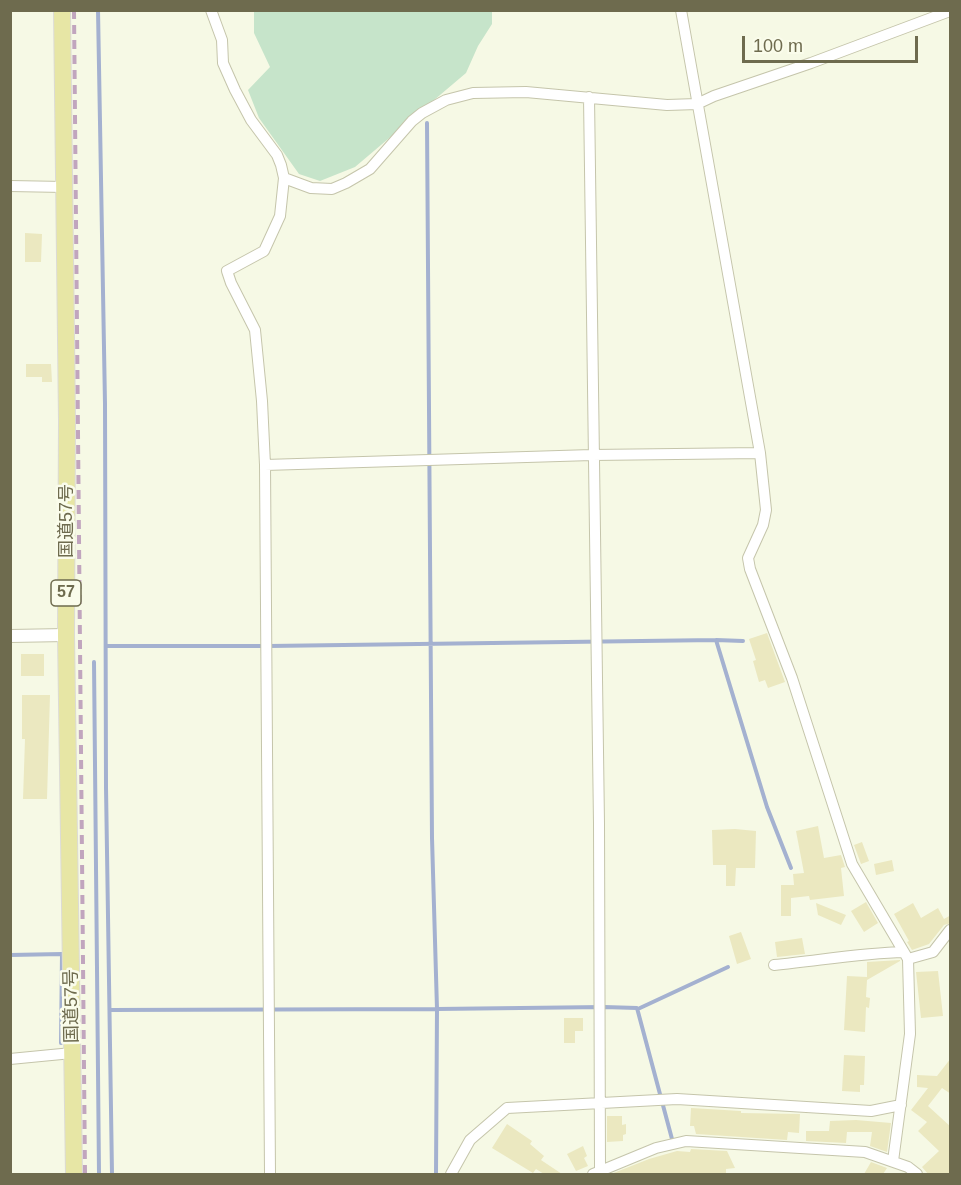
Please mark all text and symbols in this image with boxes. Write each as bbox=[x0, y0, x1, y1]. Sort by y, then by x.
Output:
scale bar bbox=[745, 24, 920, 62]
text: 100 m bbox=[753, 36, 803, 56]
street label: 国道57号 bbox=[56, 484, 78, 558]
road number: 57 bbox=[51, 580, 81, 606]
street label: 国道57号 bbox=[61, 969, 83, 1043]

